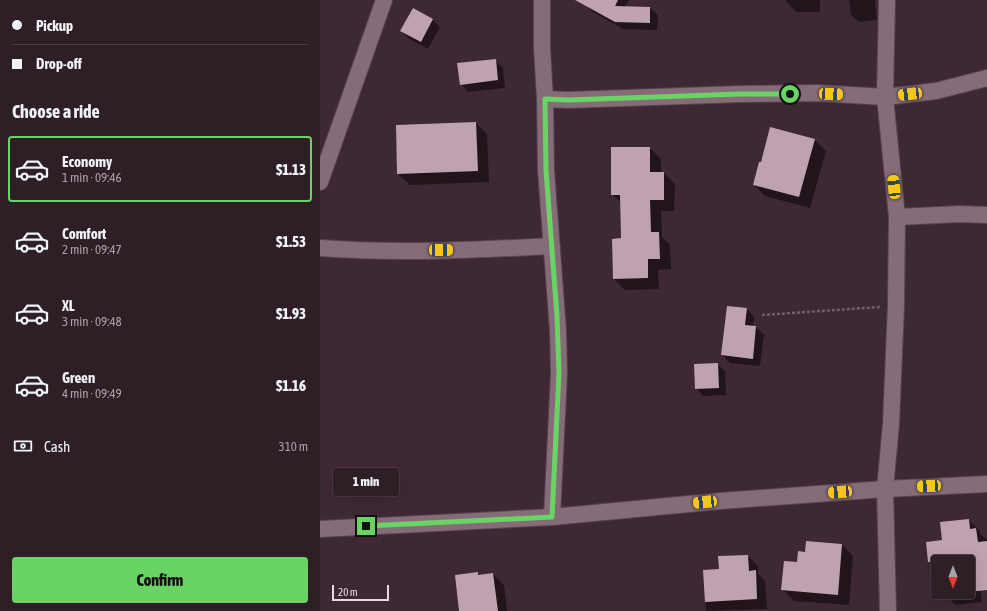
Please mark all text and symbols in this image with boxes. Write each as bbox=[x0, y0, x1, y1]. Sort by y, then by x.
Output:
text: Pickup bbox=[36, 17, 73, 34]
text: Drop-off bbox=[36, 55, 82, 72]
route start bbox=[781, 85, 799, 103]
car bbox=[819, 87, 843, 101]
car bbox=[897, 87, 923, 101]
text: Choose a ride bbox=[12, 101, 100, 122]
icon: car bbox=[14, 151, 50, 187]
text: Economy bbox=[62, 153, 112, 170]
text: $1.13 bbox=[276, 161, 306, 178]
text: 1 min · 09:46 bbox=[62, 170, 122, 185]
car bbox=[887, 174, 901, 200]
icon: car bbox=[14, 223, 50, 259]
text: Comfort bbox=[62, 225, 106, 242]
text: $1.53 bbox=[276, 233, 306, 250]
text: 2 min · 09:47 bbox=[62, 242, 122, 257]
car bbox=[429, 244, 453, 256]
icon: car bbox=[14, 295, 50, 331]
text: XL bbox=[62, 297, 75, 314]
text: $1.93 bbox=[276, 305, 306, 322]
text: 3 min · 09:48 bbox=[62, 314, 122, 329]
icon: car bbox=[14, 367, 50, 403]
text: Green bbox=[62, 369, 95, 386]
text: $1.16 bbox=[276, 377, 306, 394]
text: 4 min · 09:49 bbox=[62, 386, 122, 401]
icon: cash bbox=[12, 435, 34, 457]
text: Cash bbox=[44, 438, 70, 455]
text: 310 m bbox=[279, 439, 308, 454]
callout: 1 min bbox=[333, 468, 399, 496]
text: 1 min bbox=[353, 474, 379, 489]
car bbox=[917, 479, 941, 493]
car bbox=[828, 485, 852, 499]
car bbox=[692, 495, 718, 509]
route end bbox=[357, 517, 375, 535]
north arrow bbox=[931, 555, 975, 599]
map controls bbox=[931, 555, 975, 599]
button: Confirm bbox=[12, 557, 308, 603]
scale bar bbox=[332, 583, 389, 602]
text: 20 m bbox=[338, 586, 358, 598]

